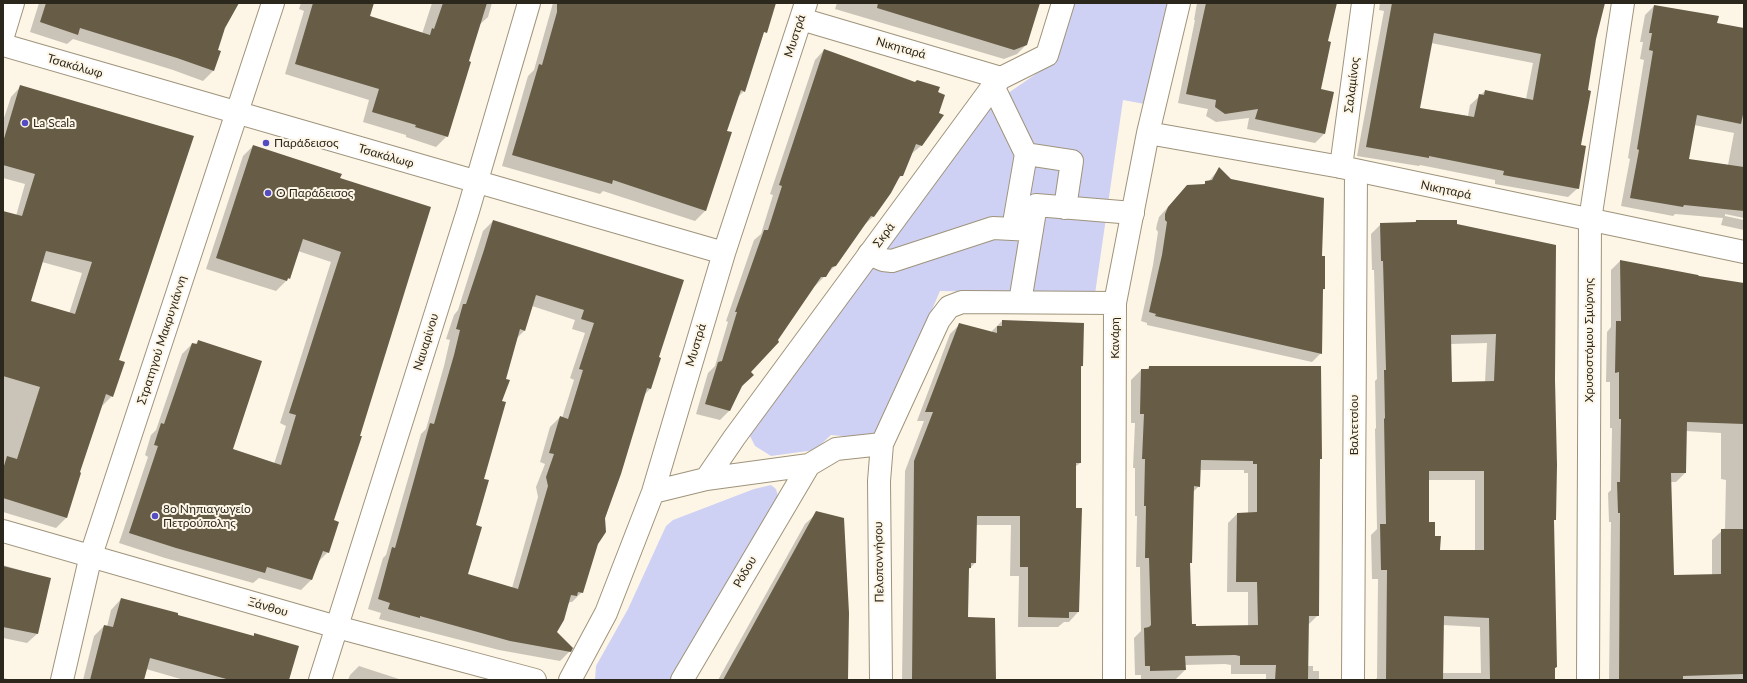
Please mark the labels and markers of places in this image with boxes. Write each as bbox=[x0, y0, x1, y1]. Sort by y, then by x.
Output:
place label: La Scala bbox=[33, 116, 75, 130]
marker: La Scala bbox=[20, 118, 30, 128]
place label: Παράδεισος bbox=[274, 136, 339, 150]
marker: Παράδεισος bbox=[261, 138, 271, 148]
place label: Ο Παράδεισος bbox=[276, 186, 353, 200]
marker: Ο Παράδεισος bbox=[263, 188, 273, 198]
place label: 8ο Νηπιαγωγείο Πετρούπολης bbox=[163, 502, 251, 530]
marker: 8ο Νηπιαγωγείο Πετρούπολης bbox=[150, 511, 160, 521]

